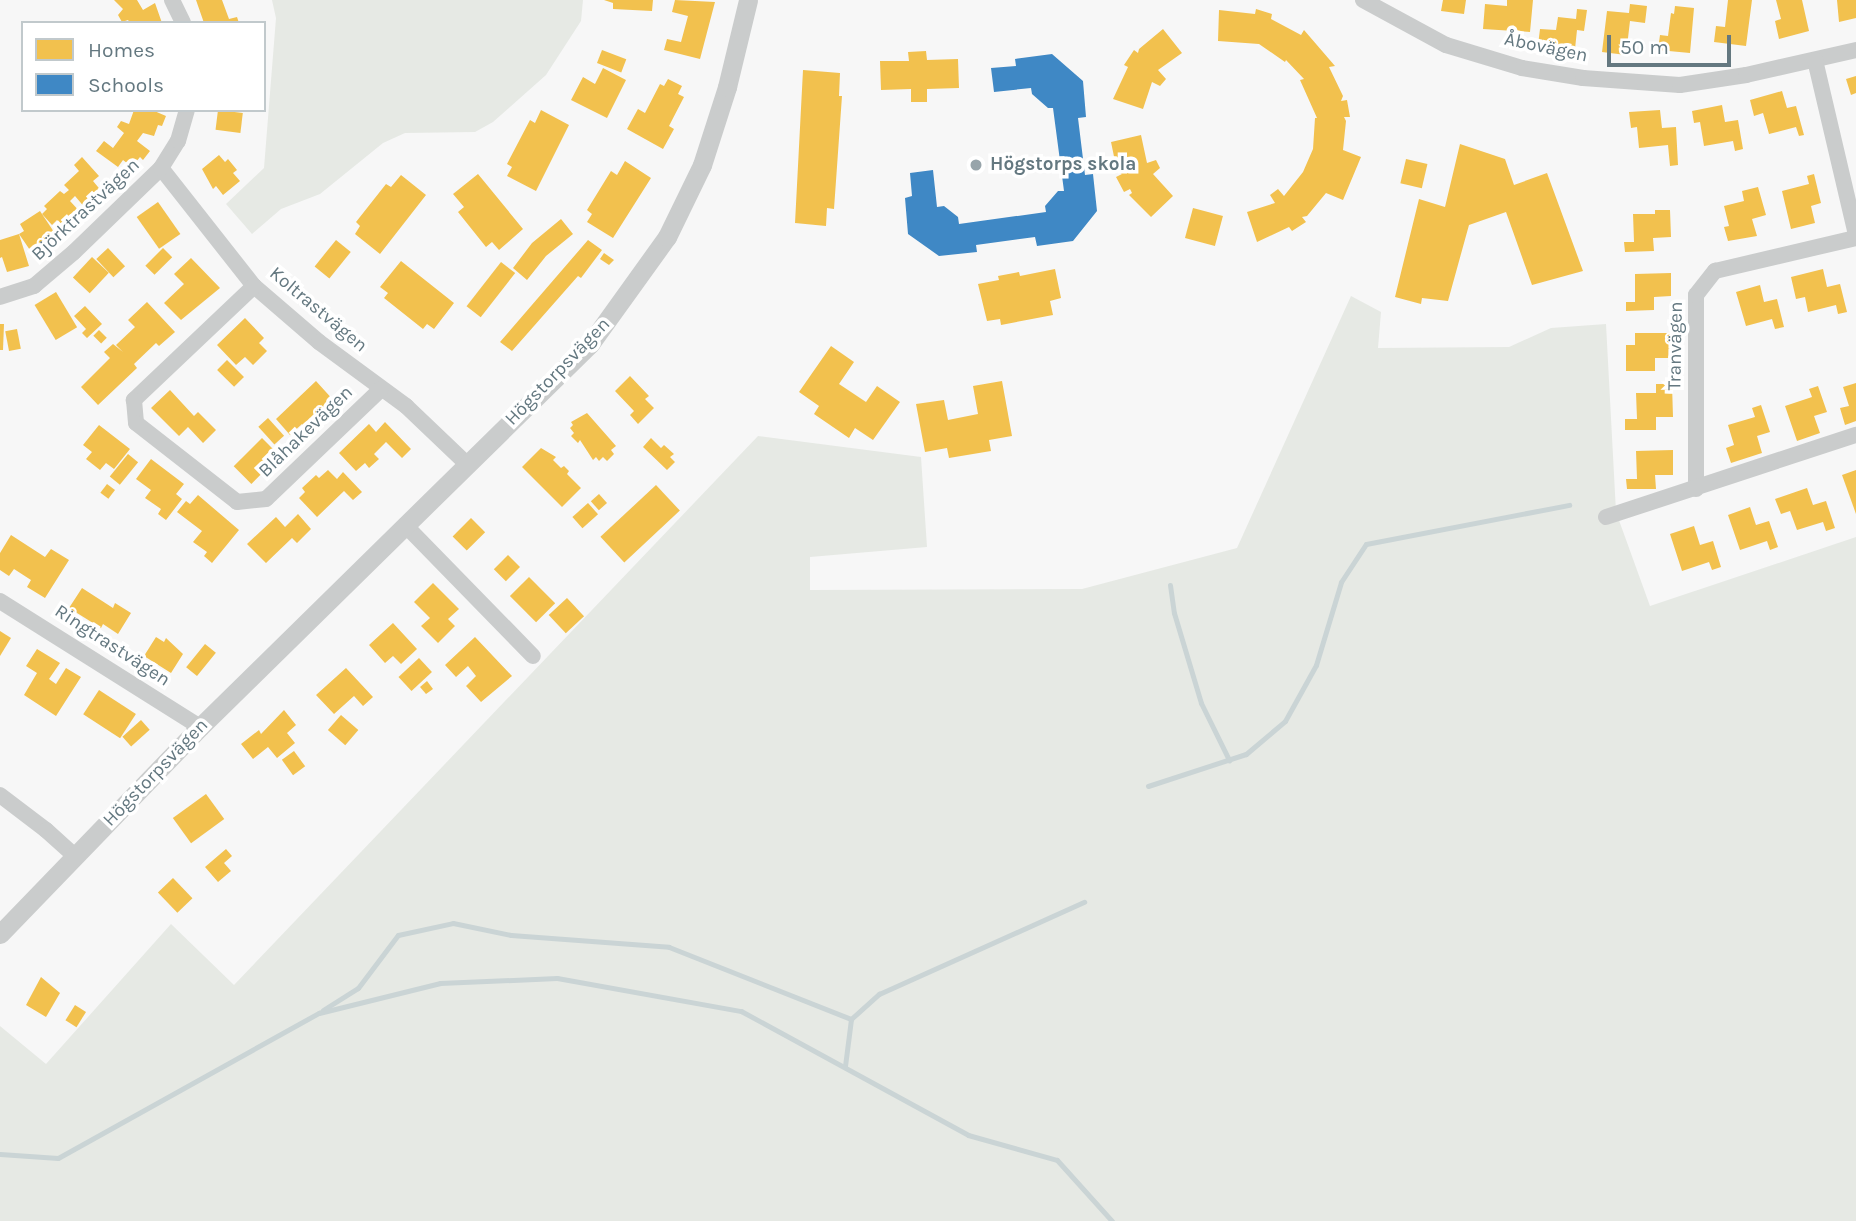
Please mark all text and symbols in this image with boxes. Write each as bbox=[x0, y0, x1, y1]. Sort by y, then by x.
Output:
legend bbox=[21, 21, 266, 112]
scale bar bbox=[1611, 21, 1735, 65]
street label: Åbovägen bbox=[1502, 28, 1590, 68]
text: 50 m bbox=[1620, 35, 1669, 59]
text: Homes bbox=[88, 38, 155, 62]
text: Schools bbox=[88, 73, 164, 97]
street label: Björktrastvägen bbox=[27, 154, 145, 266]
place label: Högstorps skola bbox=[990, 154, 1136, 176]
marker: Högstorps skola bbox=[968, 157, 984, 173]
street label: Koltrastvägen bbox=[264, 262, 372, 358]
street label: Tranvägen bbox=[1664, 301, 1688, 391]
street label: Högstorpsvägen bbox=[501, 313, 615, 431]
street label: Blåhakevägen bbox=[254, 381, 358, 483]
street label: Ringtrastvägen bbox=[50, 600, 174, 692]
street label: Högstorpsvägen bbox=[99, 714, 213, 832]

